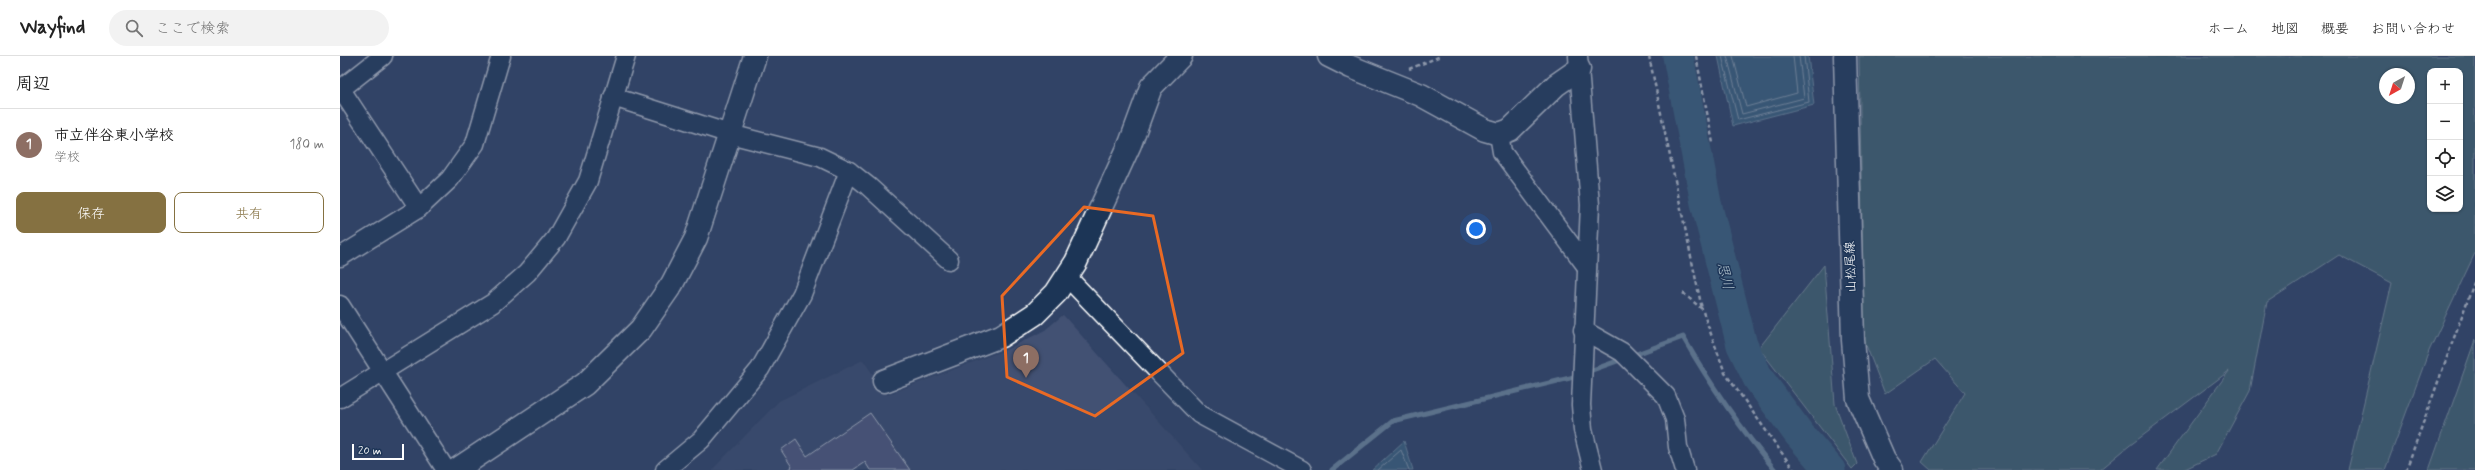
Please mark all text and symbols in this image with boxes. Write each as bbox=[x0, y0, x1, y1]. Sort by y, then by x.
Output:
search box bbox=[109, 10, 389, 46]
text: Wayfind bbox=[20, 15, 85, 40]
icon: search bbox=[123, 17, 145, 39]
text: ここで検索 bbox=[155, 19, 230, 39]
text: ホーム bbox=[2208, 20, 2249, 38]
text: 地図 bbox=[2271, 20, 2299, 38]
text: 概要 bbox=[2321, 20, 2349, 38]
text: お問い合わせ bbox=[2371, 20, 2455, 38]
north arrow bbox=[2379, 68, 2415, 104]
map controls bbox=[2427, 68, 2463, 212]
button: + bbox=[2427, 68, 2463, 104]
text: 周辺 bbox=[16, 73, 50, 95]
button: − bbox=[2427, 104, 2463, 140]
text: 市立伴谷東小学校 bbox=[54, 126, 174, 146]
text: 1 bbox=[26, 136, 32, 153]
text: 180 m bbox=[289, 136, 324, 153]
button: locate bbox=[2427, 140, 2463, 176]
text: 学校 bbox=[54, 149, 80, 166]
button: layers bbox=[2427, 176, 2463, 212]
button: 保存 bbox=[16, 192, 166, 233]
button: 共有 bbox=[174, 192, 324, 233]
your location bbox=[1466, 219, 1486, 239]
street label: 山松尾線 bbox=[1842, 240, 1860, 293]
water label: 思川 bbox=[1713, 260, 1737, 292]
pin: 1 bbox=[1013, 345, 1039, 378]
scale bar bbox=[352, 442, 404, 461]
text: 20 m bbox=[358, 444, 381, 458]

